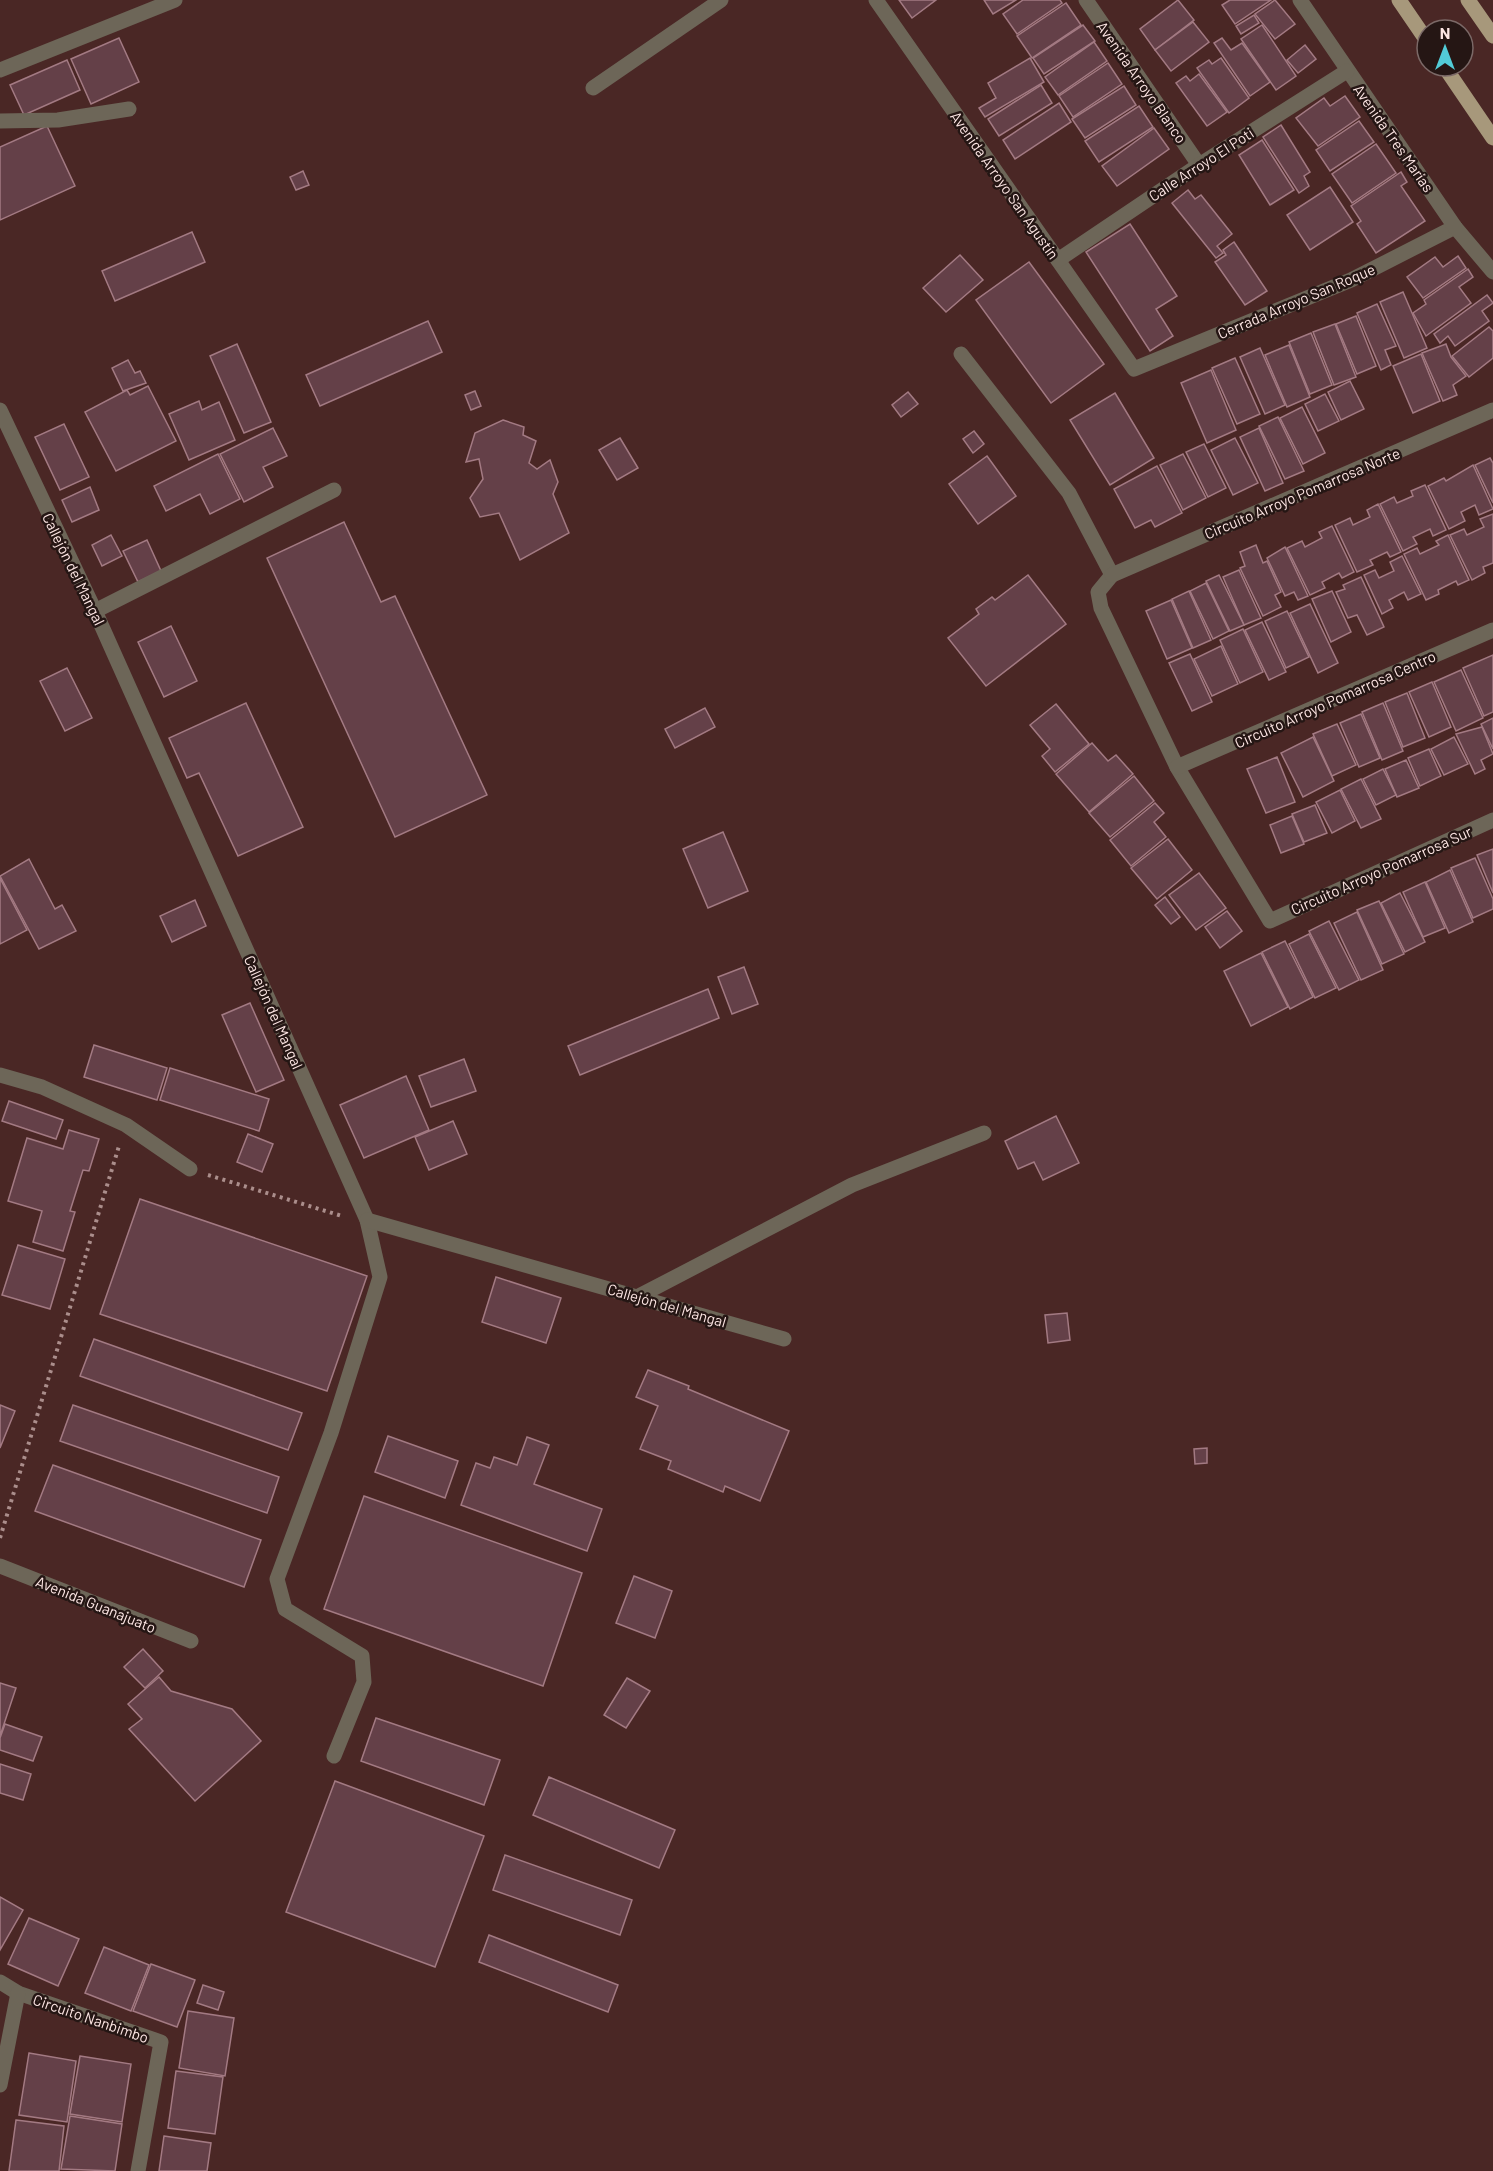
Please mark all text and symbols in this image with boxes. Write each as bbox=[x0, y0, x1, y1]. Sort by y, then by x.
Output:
street label: Avenida Arroyo Blanco bbox=[1093, 18, 1191, 146]
north arrow bbox=[1415, 18, 1475, 78]
text: N bbox=[1440, 23, 1450, 42]
street label: Avenida Tres Marías bbox=[1350, 81, 1438, 195]
street label: Avenida Arroyo San Agustín bbox=[947, 108, 1063, 262]
street label: Calle Arroyo El Poti bbox=[1145, 123, 1257, 205]
street label: Cerrada Arroyo San Roque bbox=[1215, 260, 1377, 342]
street label: Circuito Arroyo Pomarrosa Norte bbox=[1201, 443, 1403, 543]
street label: Callejón del Mangal bbox=[39, 510, 109, 628]
street label: Circuito Arroyo Pomarrosa Centro bbox=[1232, 646, 1438, 752]
street label: Circuito Arroyo Pomarrosa Sur bbox=[1288, 822, 1475, 918]
street label: Callejón del Mangal bbox=[241, 952, 307, 1072]
street label: Callejón del Mangal bbox=[606, 1279, 728, 1331]
street label: Avenida Guanajuato bbox=[33, 1572, 159, 1636]
street label: Circuito Nanbimbo bbox=[31, 1990, 151, 2046]

